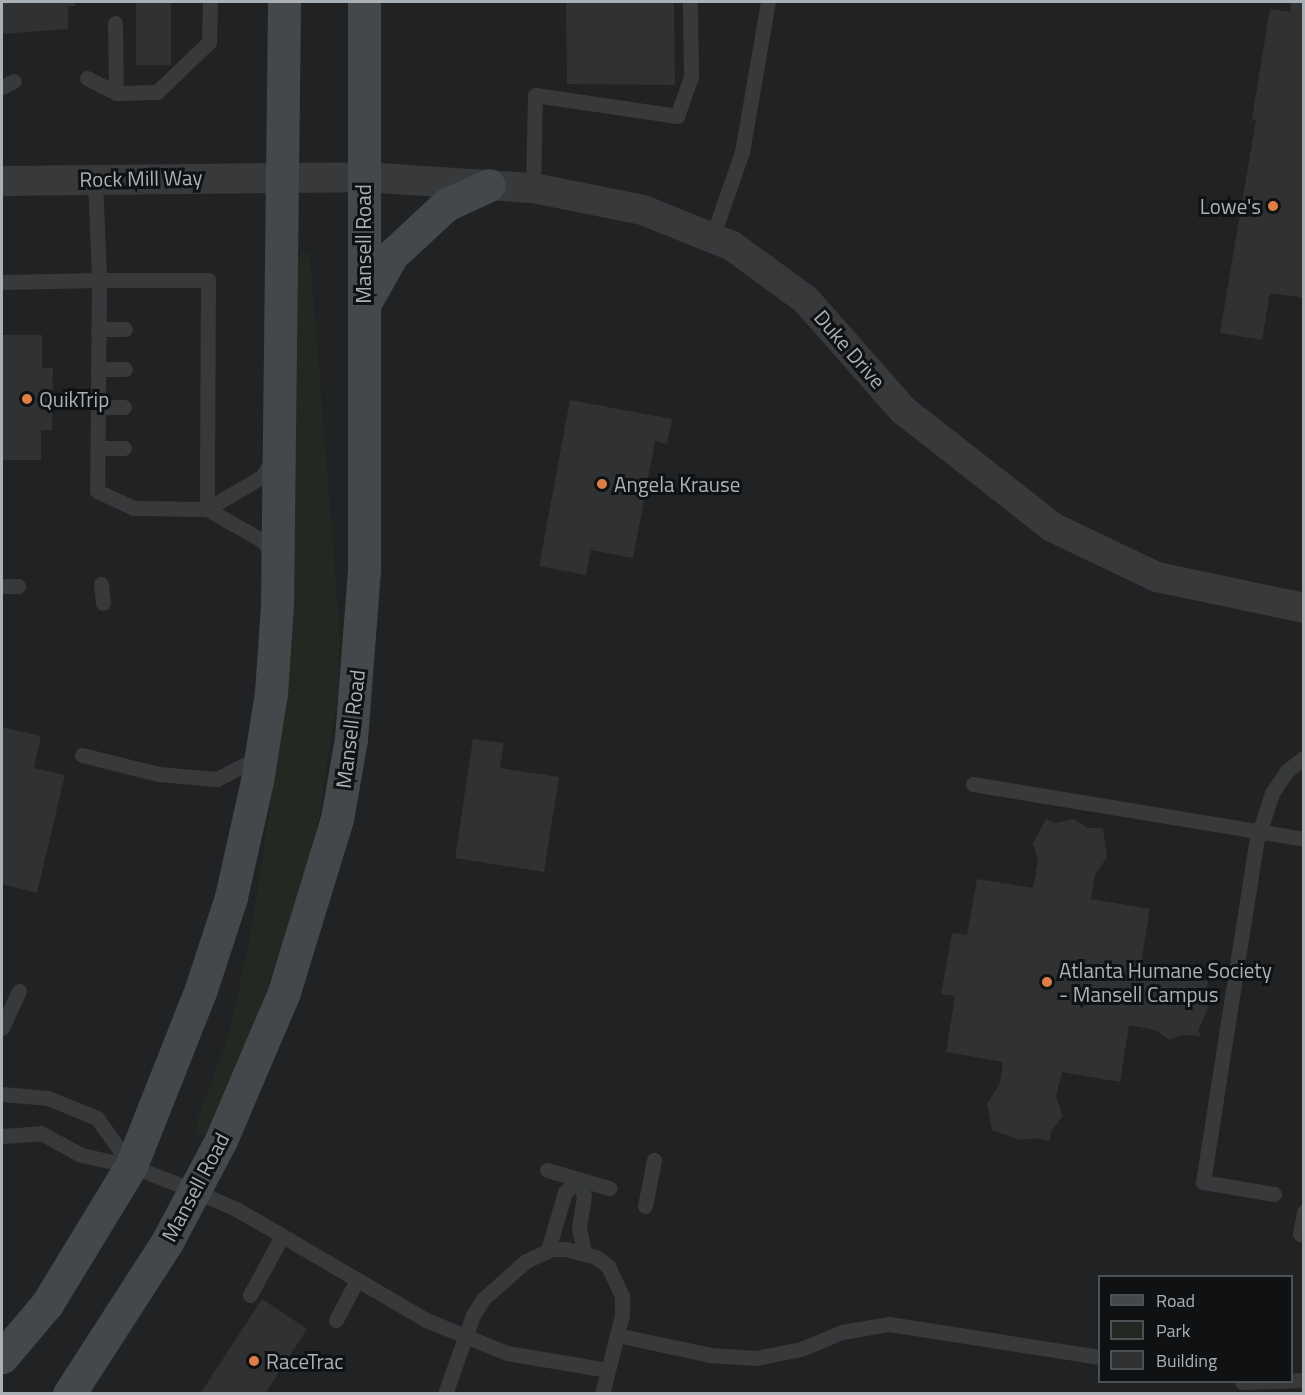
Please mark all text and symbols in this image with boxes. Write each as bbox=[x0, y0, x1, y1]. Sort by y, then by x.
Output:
street label: Rock Mill Way bbox=[79, 164, 203, 192]
street label: Mansell Road bbox=[350, 184, 376, 304]
place label: Lowe's bbox=[1200, 193, 1261, 219]
marker: Lowe's bbox=[1266, 199, 1280, 213]
street label: Duke Drive bbox=[809, 305, 891, 393]
place label: QuikTrip bbox=[39, 386, 109, 412]
marker: QuikTrip bbox=[20, 392, 34, 406]
place label: Angela Krause bbox=[614, 471, 740, 497]
marker: Angela Krause bbox=[595, 477, 609, 491]
street label: Mansell Road bbox=[330, 668, 370, 790]
place label: Atlanta Humane Society - Mansell Campus bbox=[1059, 957, 1272, 1007]
marker: Atlanta Humane Society - Mansell Campus bbox=[1040, 975, 1054, 989]
street label: Mansell Road bbox=[156, 1128, 234, 1246]
legend bbox=[1098, 1275, 1293, 1383]
text: Road bbox=[1156, 1287, 1195, 1314]
text: Park bbox=[1156, 1317, 1190, 1344]
text: Building bbox=[1156, 1347, 1217, 1374]
place label: RaceTrac bbox=[266, 1348, 343, 1374]
marker: RaceTrac bbox=[247, 1354, 261, 1368]

